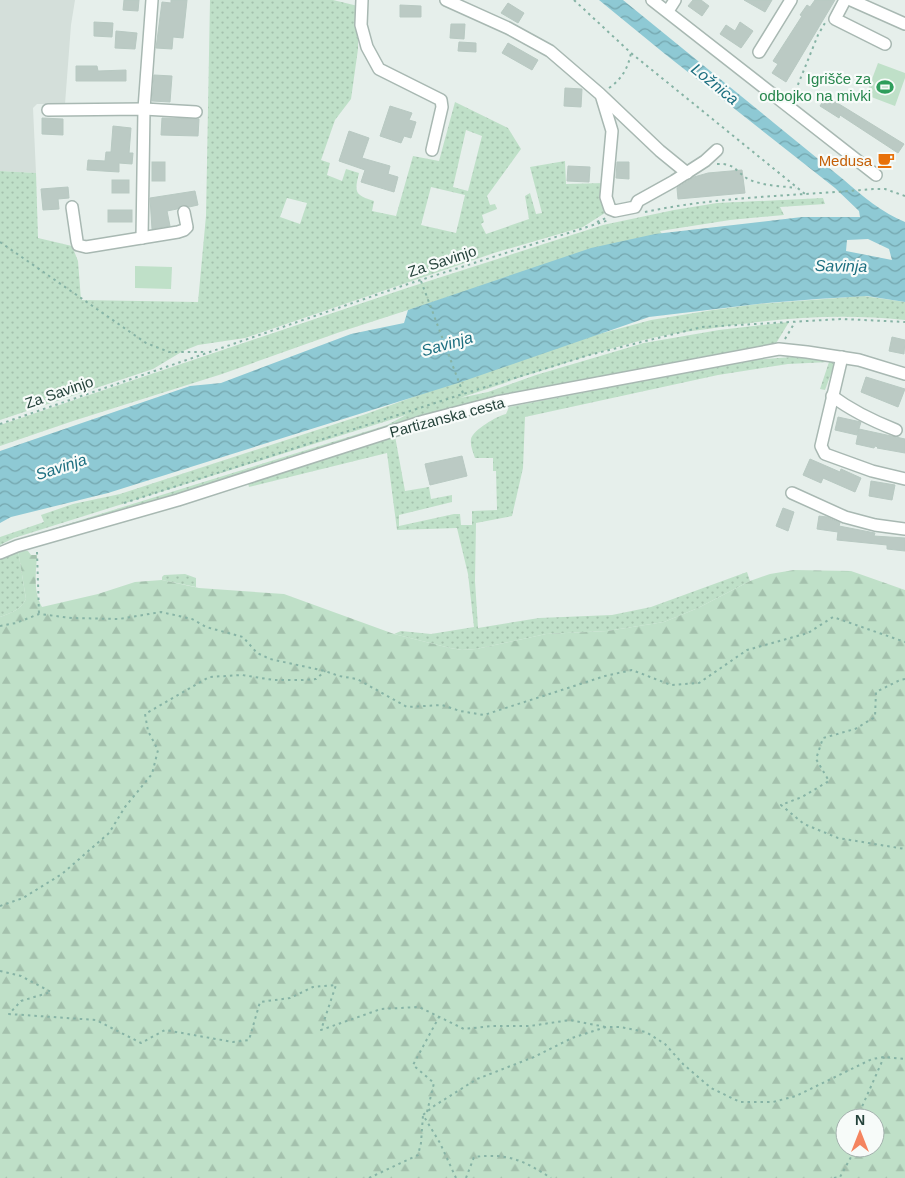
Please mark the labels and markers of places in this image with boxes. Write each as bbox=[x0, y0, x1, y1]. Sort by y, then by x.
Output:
place label: Igrišče za odbojko na mivki bbox=[759, 70, 872, 104]
sports icon: Igrišče za odbojko na mivki bbox=[875, 77, 895, 97]
cafe icon: Medusa bbox=[876, 150, 896, 170]
place label: Medusa bbox=[819, 152, 873, 169]

